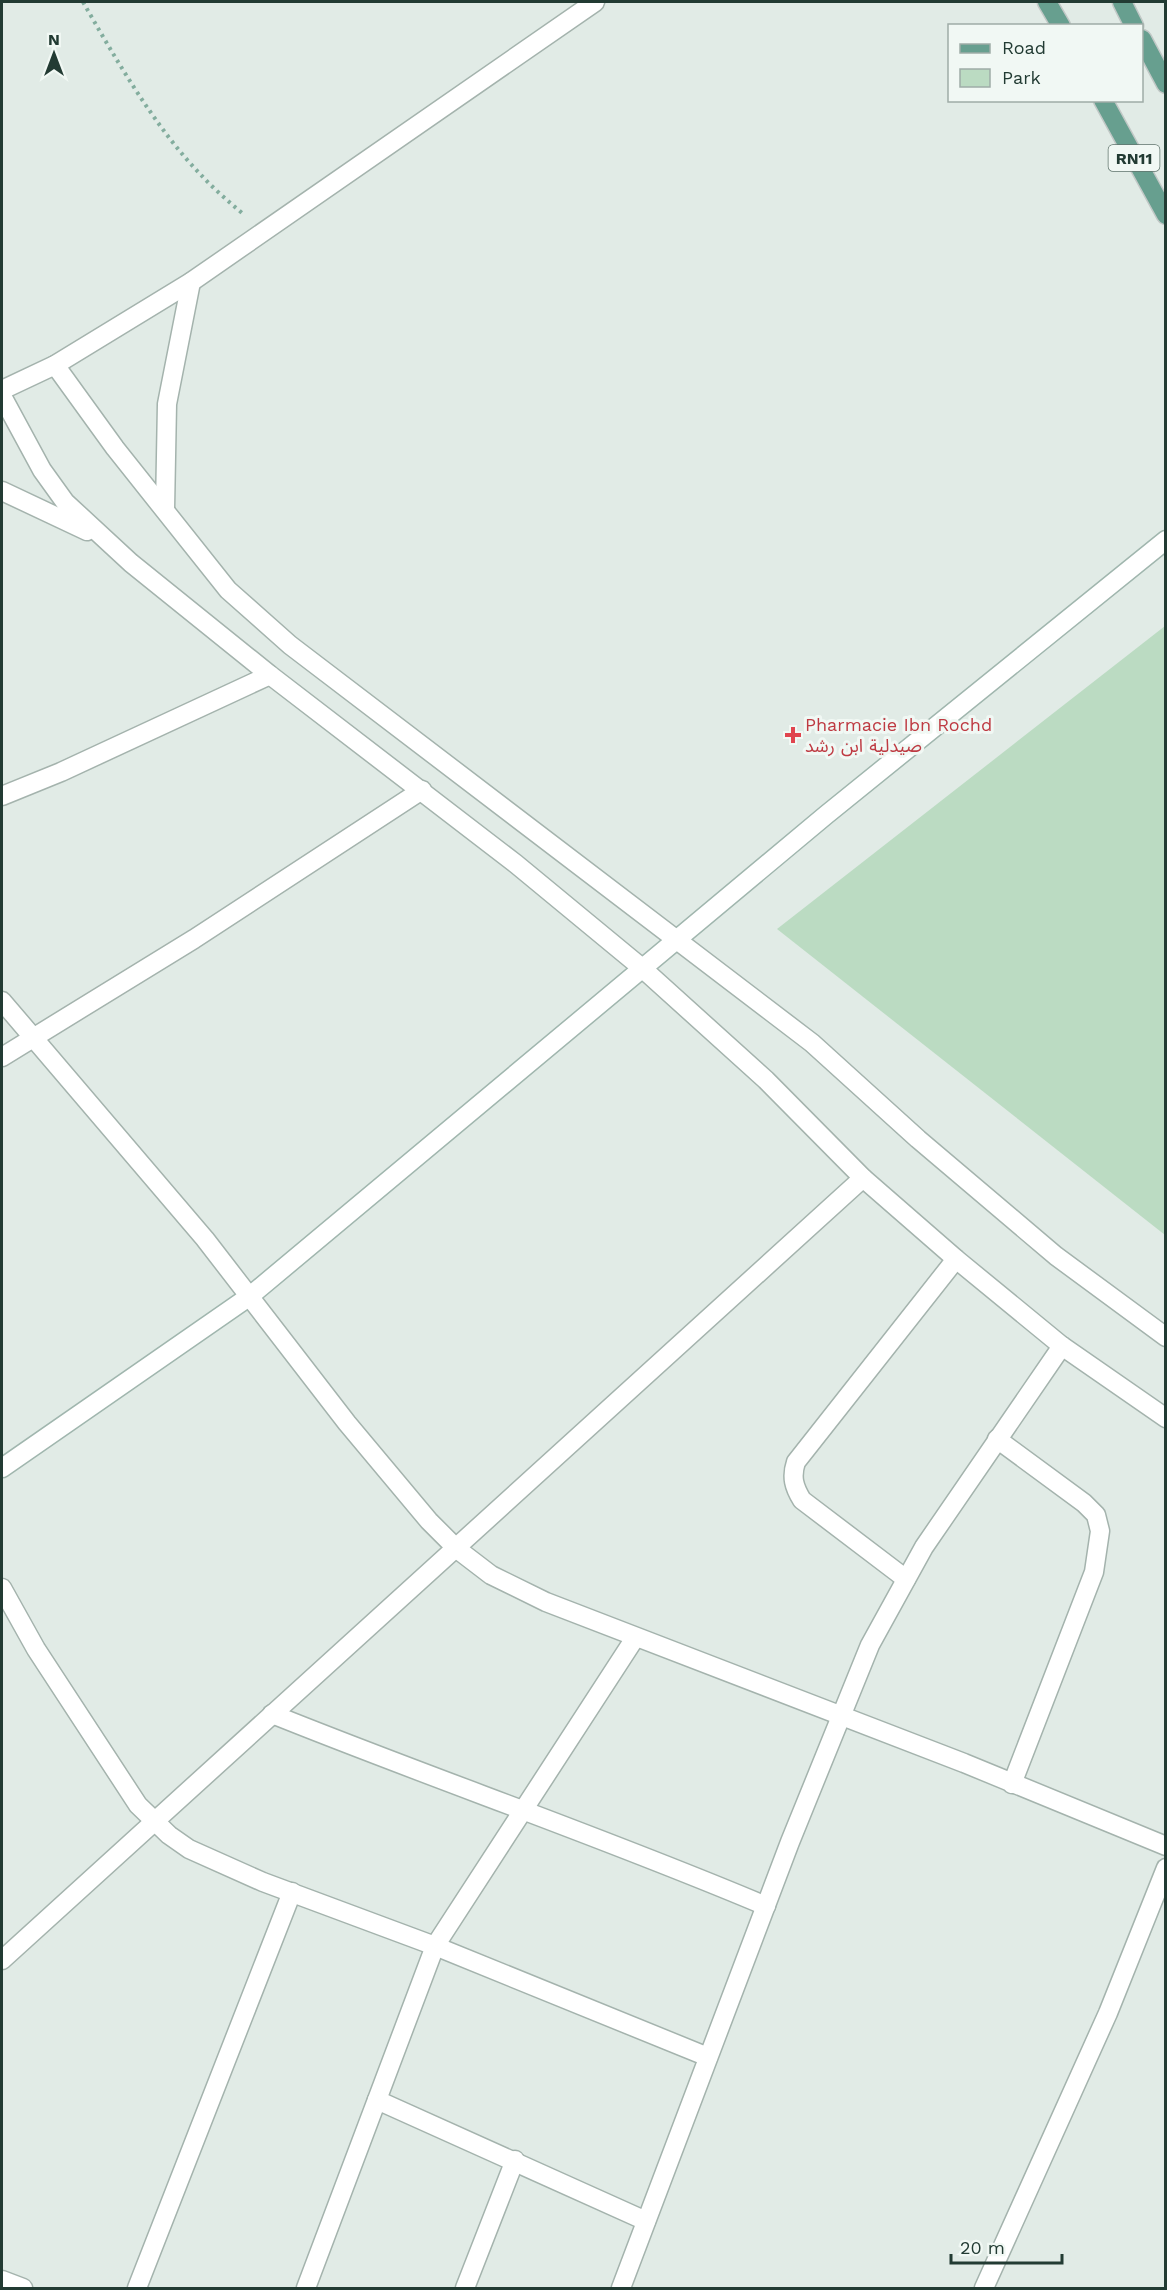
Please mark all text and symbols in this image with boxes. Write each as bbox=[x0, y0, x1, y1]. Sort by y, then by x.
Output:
north arrow bbox=[24, 24, 84, 84]
legend bbox=[948, 24, 1143, 102]
text: N bbox=[48, 30, 60, 49]
text: Road bbox=[1002, 37, 1046, 58]
text: Park bbox=[1002, 67, 1041, 88]
road number: RN11 bbox=[1108, 145, 1160, 171]
place label: Pharmacie Ibn Rochd صيدلية ابن رشد bbox=[805, 714, 992, 757]
marker: Pharmacie Ibn Rochd صيدلية ابن رشد bbox=[786, 728, 800, 742]
scale bar bbox=[951, 2227, 1062, 2265]
text: 20 m bbox=[960, 2237, 1005, 2258]

